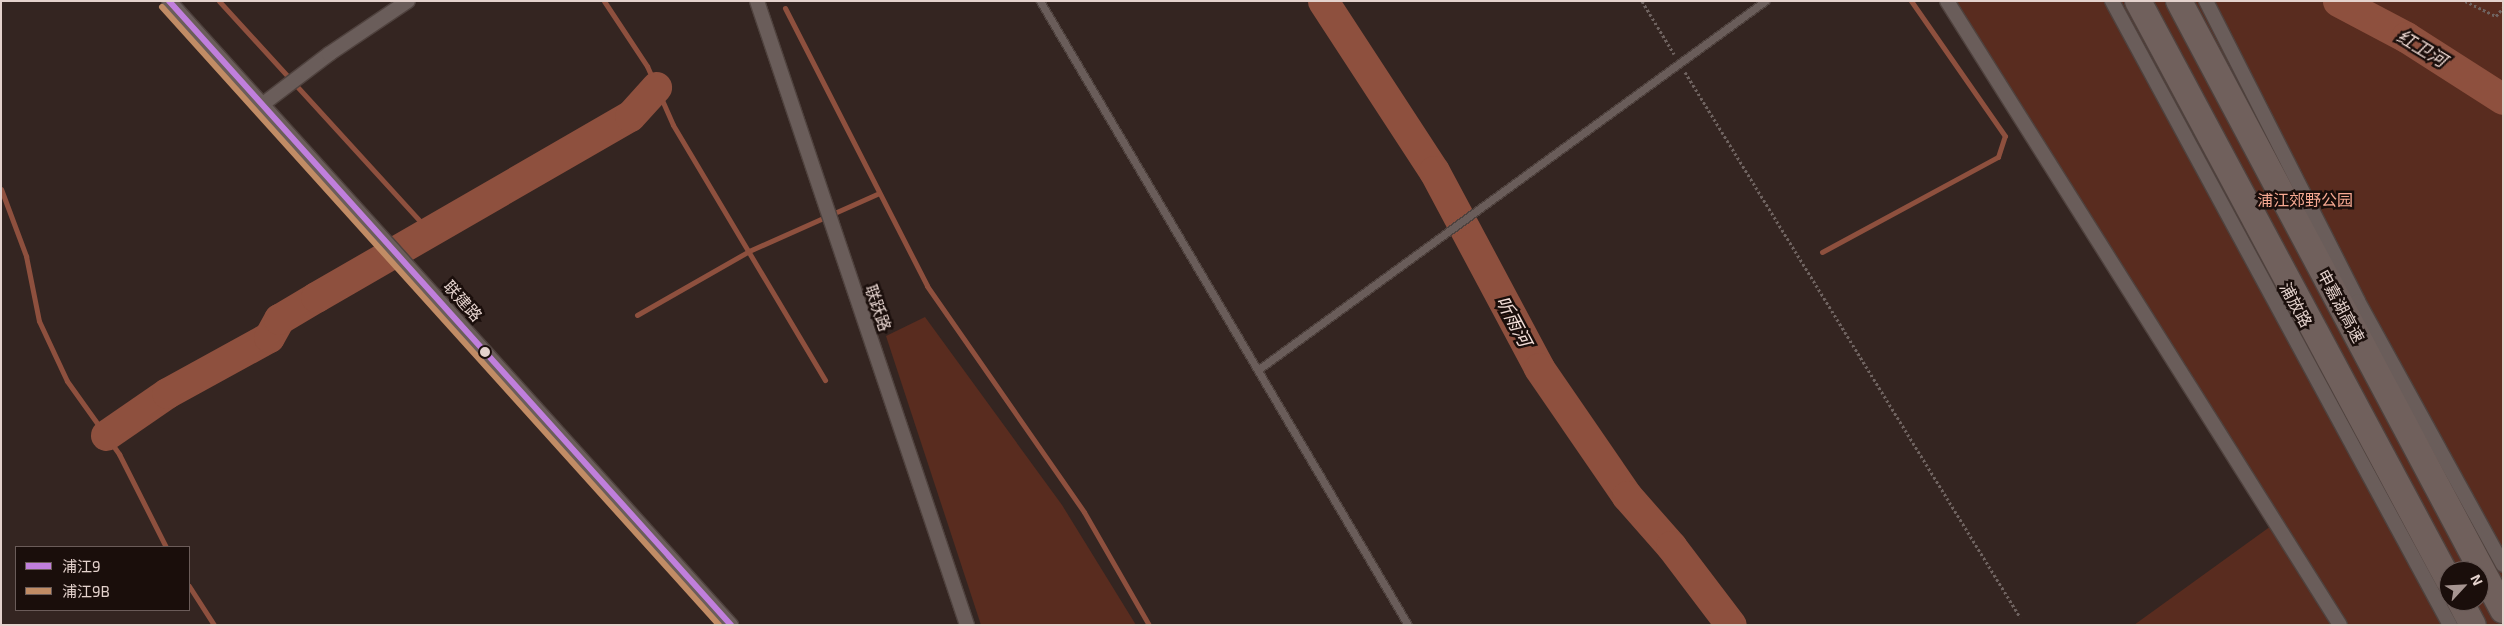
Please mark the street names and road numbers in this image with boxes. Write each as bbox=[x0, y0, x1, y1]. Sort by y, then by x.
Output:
street label: 申嘉湖高速 bbox=[2314, 266, 2368, 346]
street label: 联建路 bbox=[440, 277, 486, 325]
street label: 浦放路 bbox=[2276, 279, 2316, 331]
street label: 联跃路 bbox=[861, 282, 895, 334]

